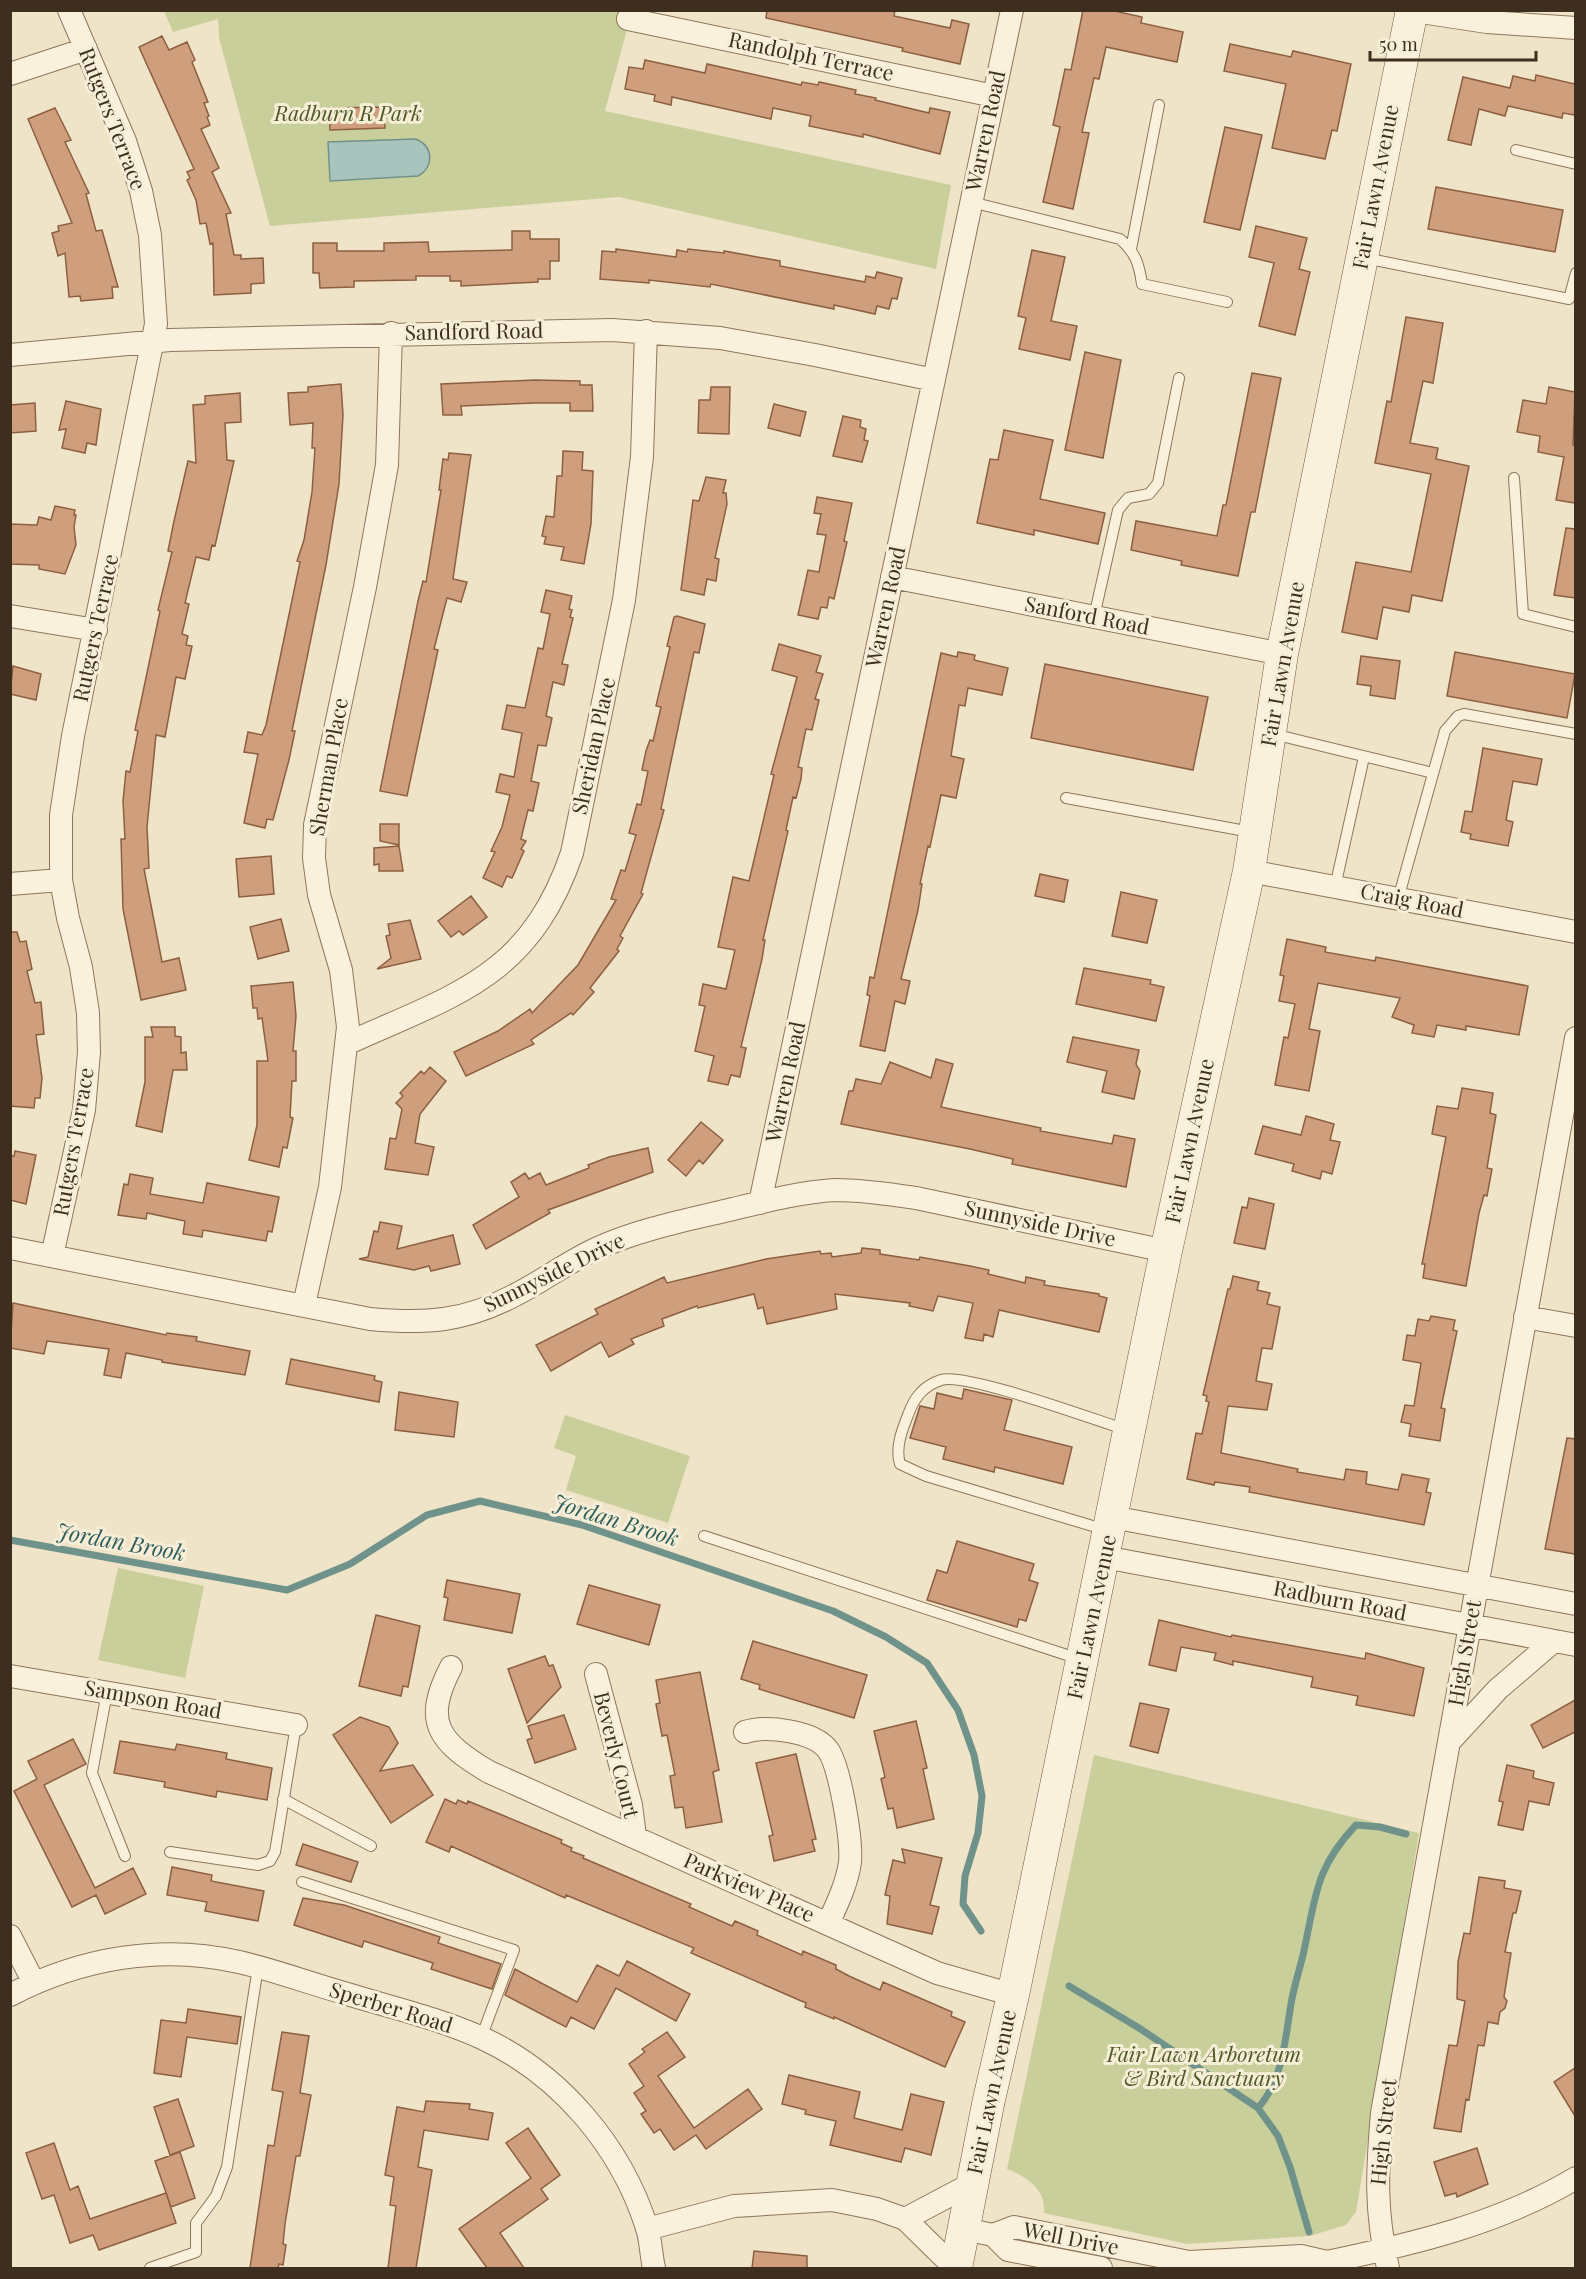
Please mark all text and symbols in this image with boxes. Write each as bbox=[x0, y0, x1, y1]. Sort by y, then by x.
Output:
street label: Randolph Terrace bbox=[726, 24, 897, 86]
scale bar bbox=[1370, 24, 1536, 62]
text: 50 m bbox=[1379, 32, 1418, 56]
street label: Rutgers Terrace bbox=[74, 43, 154, 194]
street label: Warren Road bbox=[957, 68, 1011, 195]
park label: Radburn R Park bbox=[273, 98, 422, 126]
street label: Fair Lawn Avenue bbox=[1344, 102, 1404, 272]
street label: Sandford Road bbox=[404, 315, 544, 345]
street label: Warren Road bbox=[857, 544, 911, 671]
street label: Rutgers Terrace bbox=[65, 551, 123, 704]
street label: Fair Lawn Avenue bbox=[1253, 579, 1309, 749]
street label: Sanford Road bbox=[1023, 588, 1152, 640]
street label: Sheridan Place bbox=[564, 674, 620, 817]
street label: Sherman Place bbox=[301, 695, 353, 838]
street label: Craig Road bbox=[1358, 875, 1466, 923]
street label: Warren Road bbox=[757, 1019, 811, 1146]
street label: Fair Lawn Avenue bbox=[1157, 1056, 1219, 1225]
street label: Rutgers Terrace bbox=[45, 1065, 99, 1218]
street label: Sunnyside Drive bbox=[962, 1192, 1119, 1252]
street label: Sunnyside Drive bbox=[478, 1225, 628, 1318]
water label: Jordan Brook bbox=[550, 1486, 683, 1552]
water label: Jordan Brook bbox=[55, 1515, 188, 1567]
street label: Fair Lawn Avenue bbox=[1059, 1532, 1121, 1701]
street label: Radburn Road bbox=[1271, 1572, 1409, 1626]
street label: High Street bbox=[1440, 1597, 1486, 1708]
street label: Sampson Road bbox=[82, 1672, 224, 1724]
street label: Beverly Court bbox=[589, 1688, 647, 1821]
street label: Parkview Place bbox=[680, 1845, 820, 1927]
street label: Sperber Road bbox=[327, 1974, 457, 2038]
street label: Fair Lawn Avenue bbox=[959, 2007, 1021, 2176]
park label: Fair Lawn Arboretum & Bird Sanctuary bbox=[1106, 2039, 1301, 2091]
street label: High Street bbox=[1362, 2077, 1402, 2187]
street label: Well Drive bbox=[1020, 2214, 1122, 2260]

